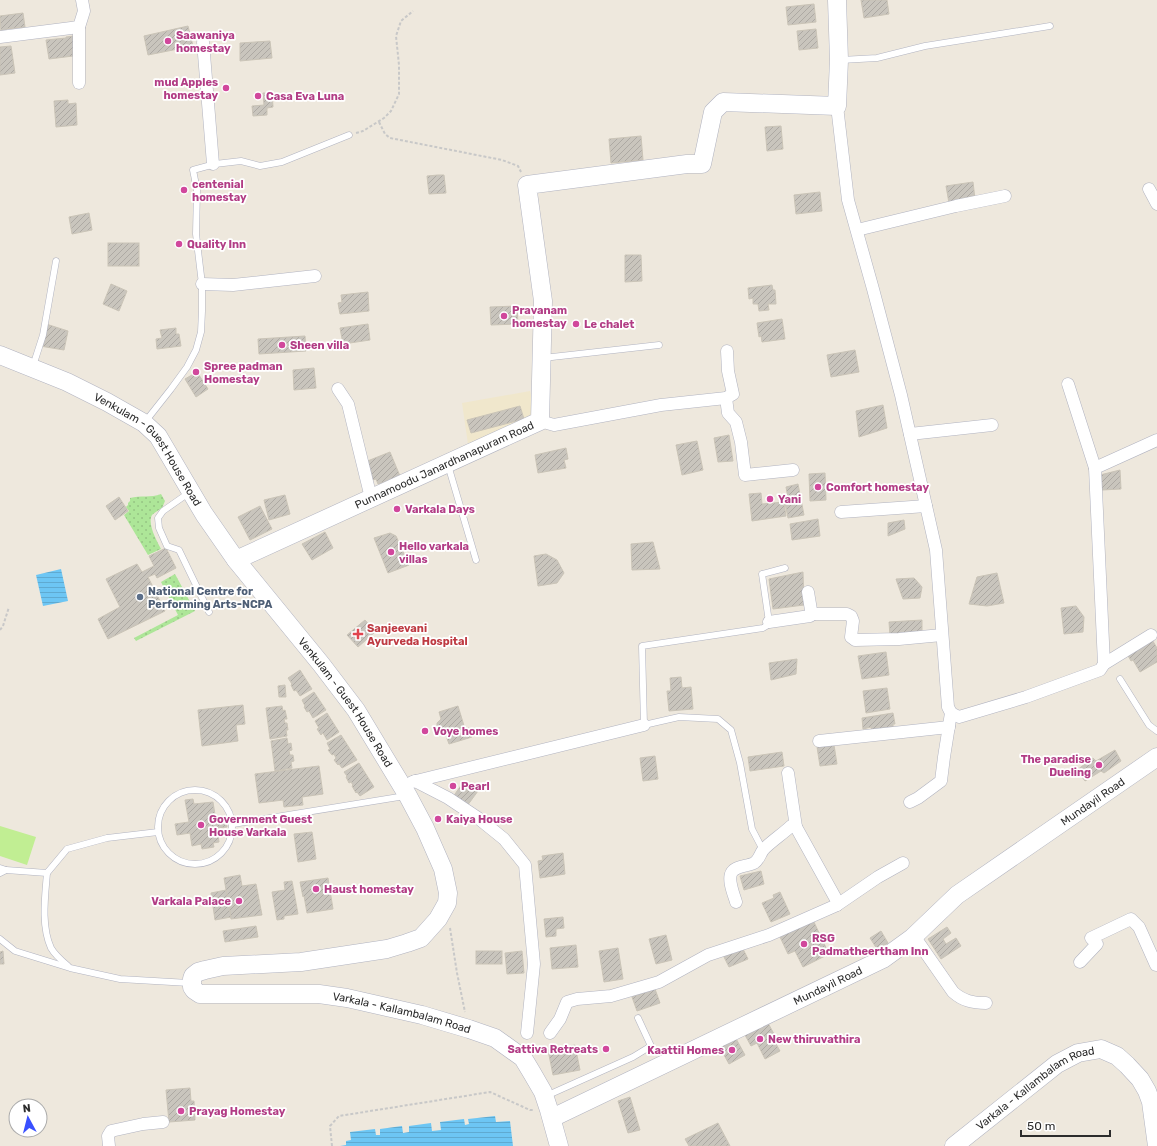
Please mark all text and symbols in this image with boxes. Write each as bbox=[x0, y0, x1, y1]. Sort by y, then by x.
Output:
place label: Saawaniya homestay bbox=[176, 29, 235, 55]
marker: Saawaniya homestay bbox=[163, 36, 173, 46]
place label: mud Apples homestay bbox=[154, 76, 218, 102]
marker: mud Apples homestay bbox=[221, 83, 231, 93]
place label: Casa Eva Luna bbox=[266, 90, 344, 103]
marker: Casa Eva Luna bbox=[253, 91, 263, 101]
place label: centenial homestay bbox=[192, 178, 247, 204]
marker: centenial homestay bbox=[179, 185, 189, 195]
place label: Quality Inn bbox=[187, 238, 246, 251]
marker: Quality Inn bbox=[174, 239, 184, 249]
place label: Pravanam homestay bbox=[512, 304, 567, 330]
marker: Pravanam homestay bbox=[499, 311, 509, 321]
place label: Le chalet bbox=[584, 318, 634, 331]
marker: Le chalet bbox=[571, 319, 581, 329]
place label: Sheen villa bbox=[290, 339, 349, 352]
marker: Sheen villa bbox=[277, 340, 287, 350]
place label: Spree padman Homestay bbox=[204, 360, 283, 386]
marker: Spree padman Homestay bbox=[191, 367, 201, 377]
street label: Venkulam - Guest House Road bbox=[92, 391, 204, 509]
street label: Punnamoodu Janardhanapuram Road bbox=[353, 419, 536, 512]
place label: Comfort homestay bbox=[826, 481, 929, 494]
marker: Comfort homestay bbox=[813, 482, 823, 492]
place label: Yani bbox=[778, 493, 801, 506]
marker: Yani bbox=[765, 494, 775, 504]
place label: Varkala Days bbox=[405, 503, 475, 516]
marker: Varkala Days bbox=[392, 504, 402, 514]
place label: Hello varkala villas bbox=[399, 540, 469, 566]
marker: Hello varkala villas bbox=[386, 547, 396, 557]
place label: National Centre for Performing Arts-NCPA bbox=[148, 585, 273, 611]
marker: National Centre for Performing Arts-NCPA bbox=[135, 592, 145, 602]
place label: Sanjeevani Ayurveda Hospital bbox=[367, 622, 468, 648]
marker: Sanjeevani Ayurveda Hospital bbox=[352, 628, 364, 640]
street label: Venkulam - Guest House Road bbox=[295, 635, 395, 770]
place label: Voye homes bbox=[433, 725, 498, 738]
marker: Voye homes bbox=[420, 726, 430, 736]
place label: The paradise Dueling bbox=[1021, 753, 1091, 779]
marker: The paradise Dueling bbox=[1094, 760, 1104, 770]
street label: Mundayil Road bbox=[1058, 775, 1127, 828]
place label: Pearl bbox=[461, 780, 490, 793]
marker: Pearl bbox=[448, 781, 458, 791]
place label: Government Guest House Varkala bbox=[209, 813, 312, 839]
place label: Kaiya House bbox=[446, 813, 513, 826]
marker: Kaiya House bbox=[433, 814, 443, 824]
marker: Government Guest House Varkala bbox=[196, 820, 206, 830]
place label: Haust homestay bbox=[324, 883, 414, 896]
marker: Haust homestay bbox=[311, 884, 321, 894]
place label: Varkala Palace bbox=[151, 895, 231, 908]
marker: Varkala Palace bbox=[234, 896, 244, 906]
place label: RSG Padmatheertham Inn bbox=[812, 932, 929, 958]
marker: RSG Padmatheertham Inn bbox=[799, 939, 809, 949]
street label: Mundayil Road bbox=[792, 964, 865, 1008]
street label: Varkala - Kallambalam Road bbox=[332, 990, 472, 1036]
place label: New thiruvathira bbox=[768, 1033, 860, 1046]
marker: New thiruvathira bbox=[755, 1034, 765, 1044]
place label: Sattiva Retreats bbox=[507, 1043, 598, 1056]
marker: Sattiva Retreats bbox=[601, 1044, 611, 1054]
place label: Kaattil Homes bbox=[647, 1044, 724, 1057]
street label: Varkala - Kallambalam Road bbox=[974, 1044, 1096, 1133]
marker: Kaattil Homes bbox=[727, 1045, 737, 1055]
north arrow bbox=[8, 1098, 48, 1138]
text: N bbox=[22, 1102, 32, 1116]
place label: Prayag Homestay bbox=[189, 1105, 286, 1118]
marker: Prayag Homestay bbox=[176, 1106, 186, 1116]
scale bar bbox=[1021, 1112, 1110, 1138]
text: 50 m bbox=[1027, 1119, 1055, 1133]

